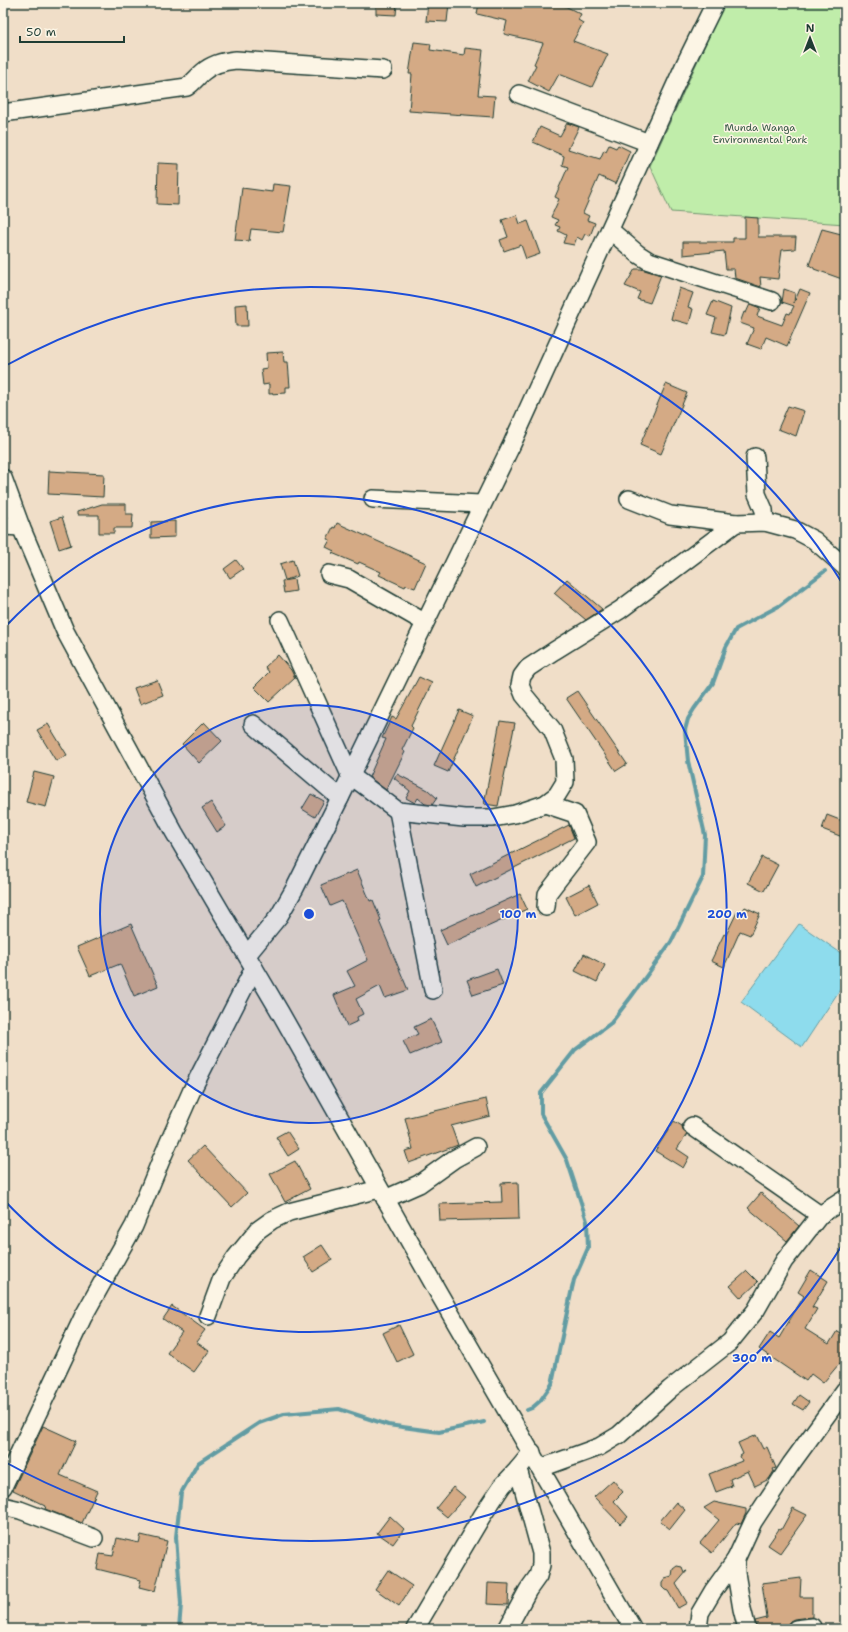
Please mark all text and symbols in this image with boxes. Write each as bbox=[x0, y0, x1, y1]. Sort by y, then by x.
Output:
scale bar bbox=[20, 18, 124, 44]
north arrow bbox=[790, 18, 830, 58]
text: N bbox=[806, 21, 815, 36]
text: 50 m bbox=[26, 24, 56, 40]
park label: Munda Wanga Environmental Park bbox=[713, 121, 808, 146]
text: 100 m bbox=[500, 906, 537, 922]
text: 200 m bbox=[707, 906, 747, 922]
centre of rings bbox=[302, 907, 316, 921]
text: 300 m bbox=[732, 1350, 772, 1366]

